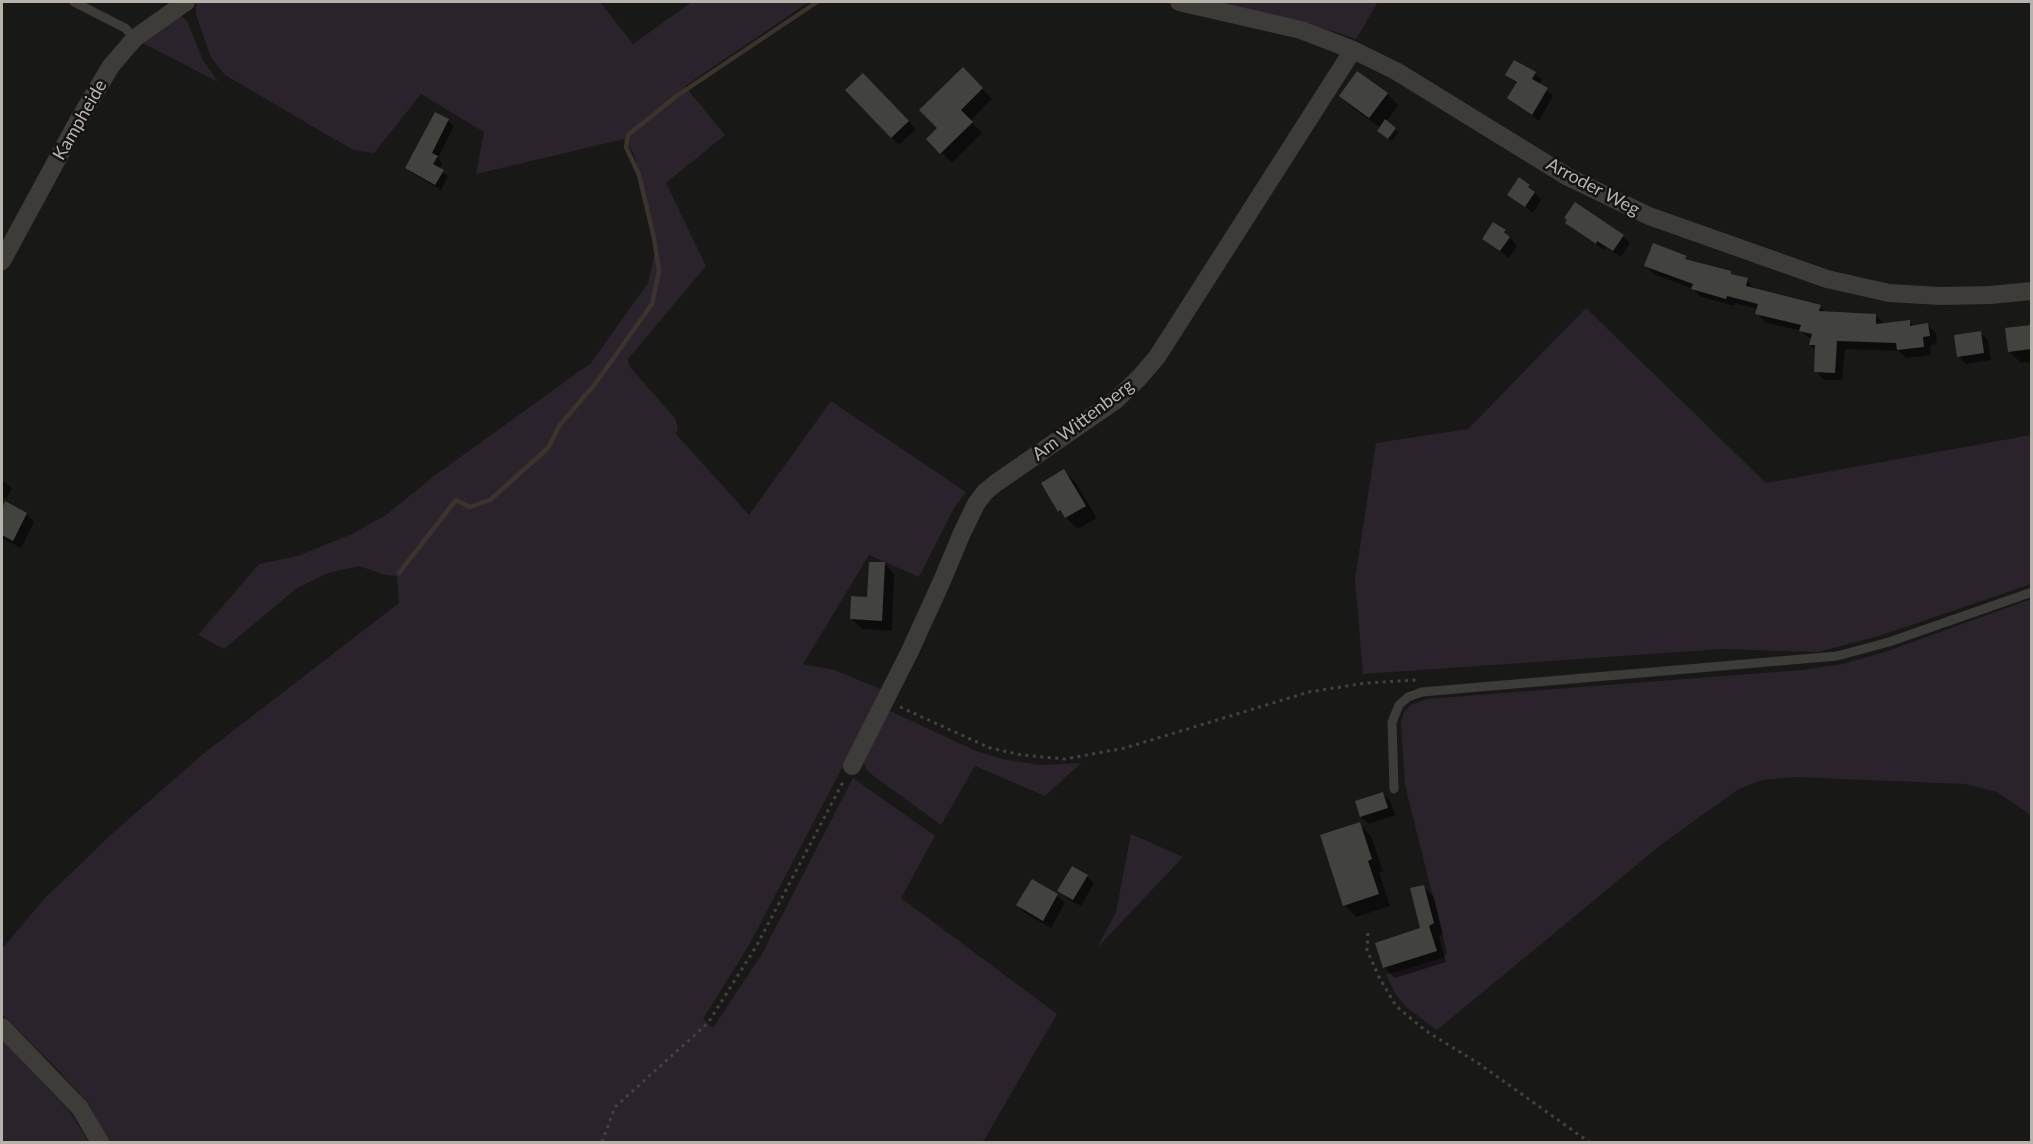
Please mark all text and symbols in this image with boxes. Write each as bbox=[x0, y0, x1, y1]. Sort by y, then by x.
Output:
street label: Kampheide bbox=[48, 76, 112, 164]
street label: Arroder Weg bbox=[1543, 153, 1643, 221]
street label: Am Wittenberg bbox=[1028, 375, 1138, 465]

